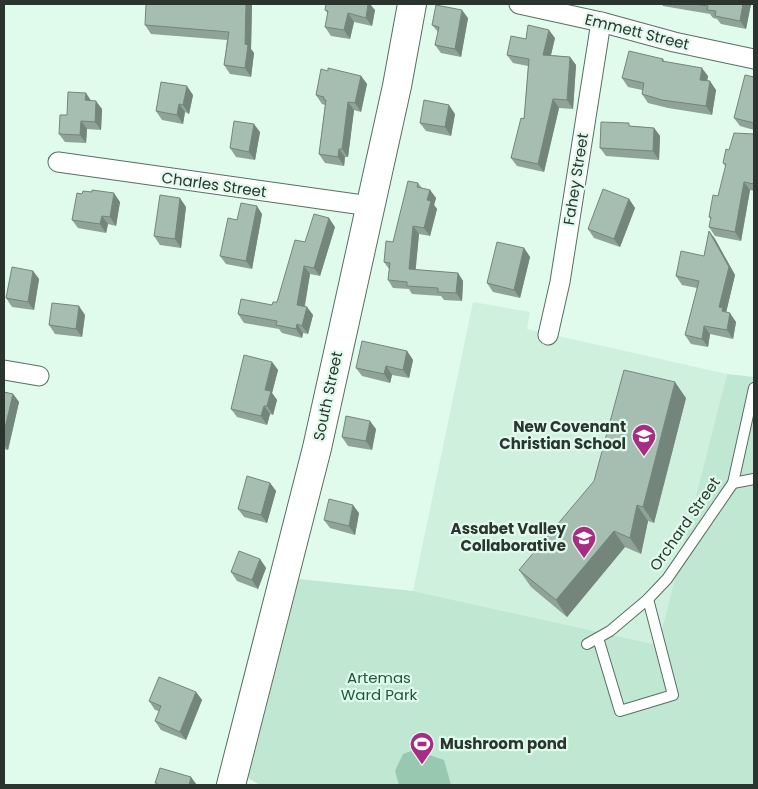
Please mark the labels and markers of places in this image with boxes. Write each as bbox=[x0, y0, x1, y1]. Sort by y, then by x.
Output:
place label: New Covenant Christian School bbox=[499, 416, 626, 454]
school or university icon: New Covenant Christian School bbox=[631, 423, 657, 457]
place label: Assabet Valley Collaborative bbox=[451, 518, 567, 556]
school or university icon: Assabet Valley Collaborative bbox=[571, 525, 597, 559]
sports icon: Mushroom pond bbox=[409, 731, 435, 765]
place label: Mushroom pond bbox=[440, 733, 567, 754]

